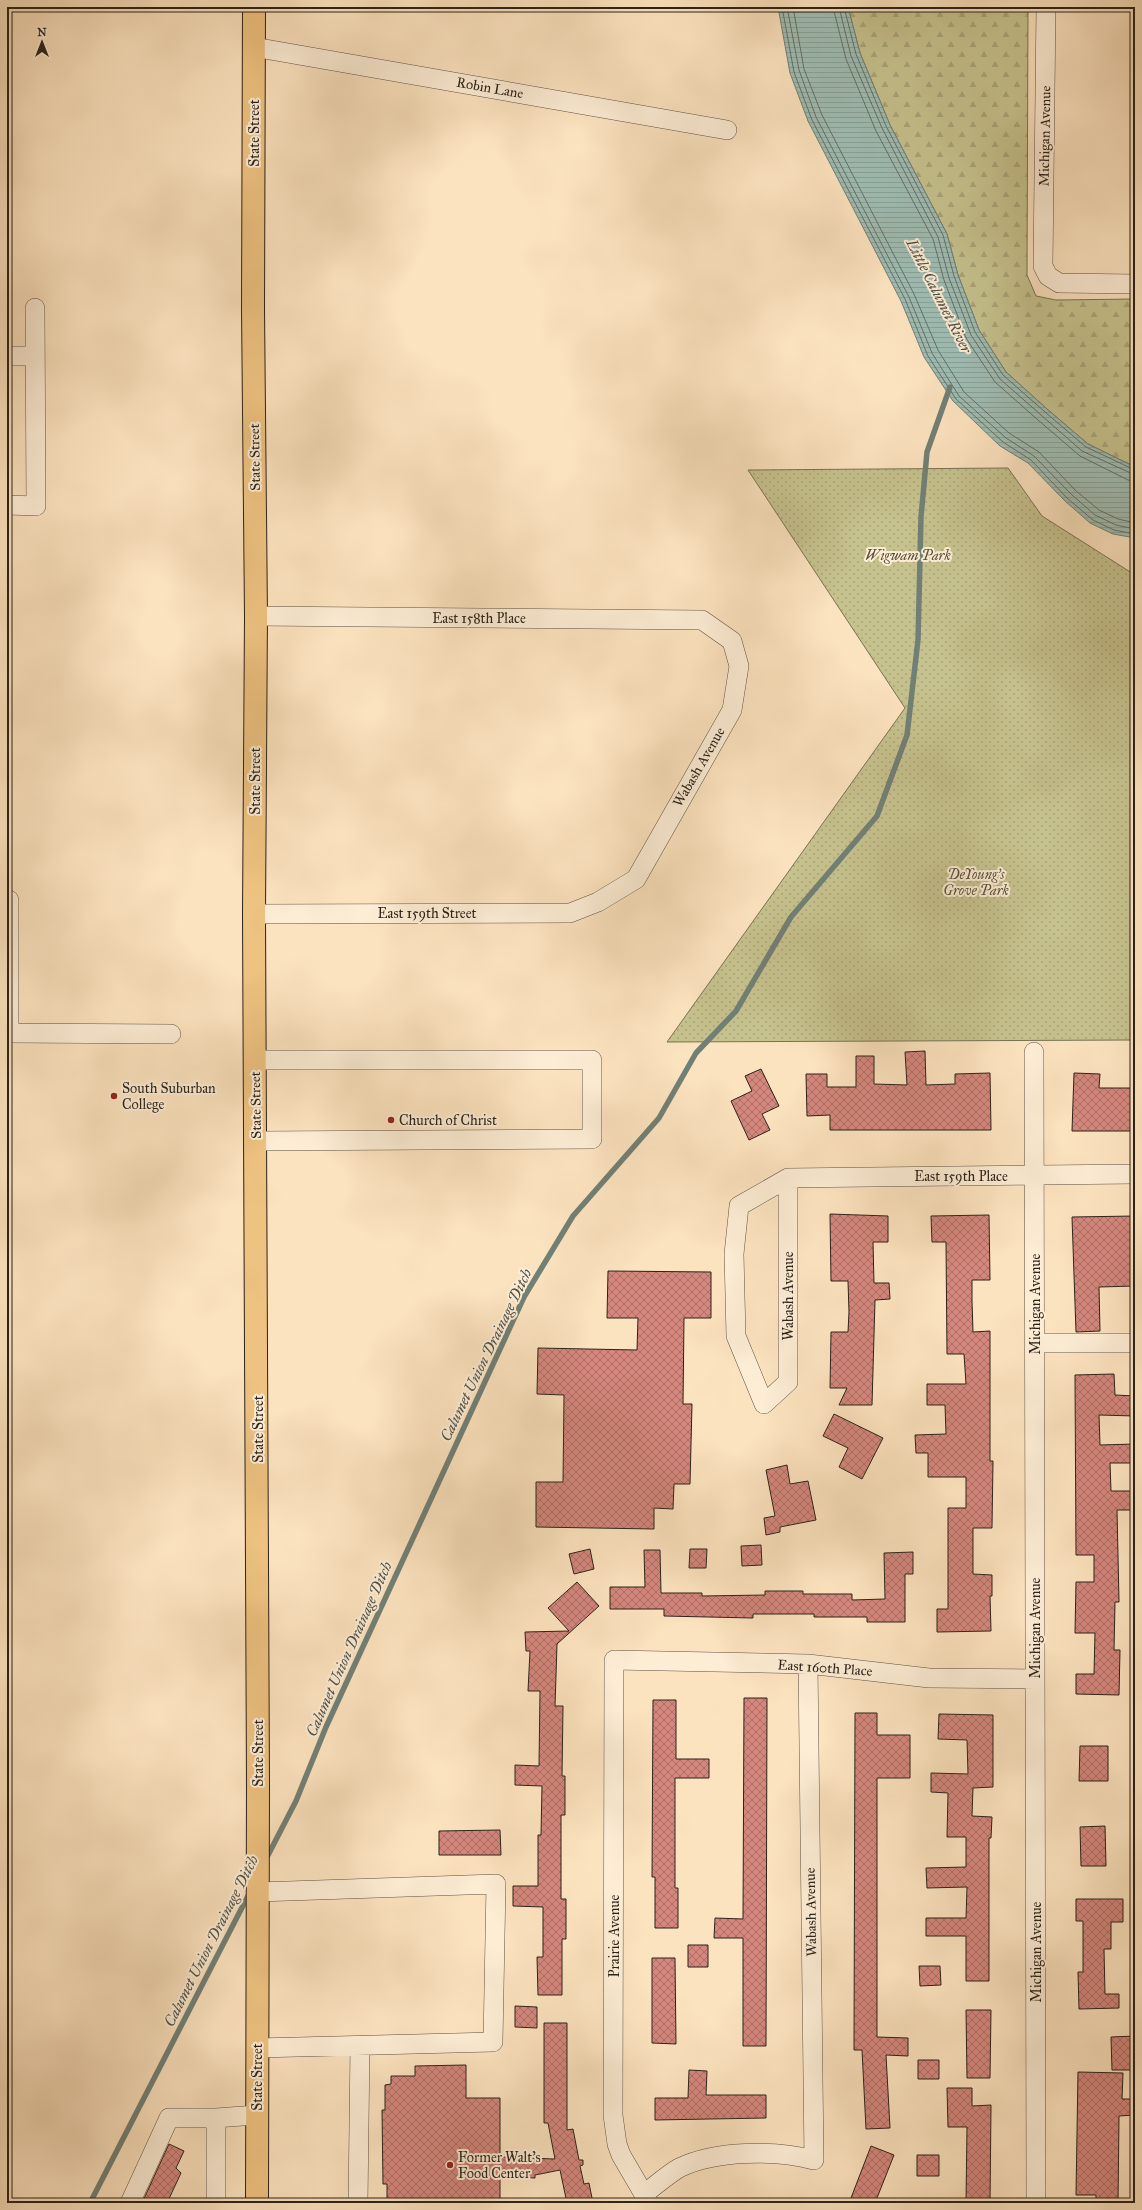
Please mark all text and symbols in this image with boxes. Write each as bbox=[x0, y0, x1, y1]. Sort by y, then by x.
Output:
north arrow bbox=[22, 22, 62, 62]
text: N bbox=[37, 26, 47, 39]
street label: Robin Lane bbox=[455, 74, 525, 102]
street label: Michigan Avenue bbox=[1036, 85, 1054, 187]
street label: State Street bbox=[246, 99, 263, 167]
water label: Little Calumet River bbox=[902, 235, 976, 357]
street label: State Street bbox=[246, 423, 264, 491]
park label: Wigwam Park bbox=[865, 547, 951, 564]
street label: East 158th Place bbox=[432, 610, 526, 627]
street label: Wabash Avenue bbox=[669, 724, 729, 810]
street label: State Street bbox=[247, 747, 264, 815]
park label: DeYoung's Grove Park bbox=[943, 866, 1010, 899]
street label: East 159th Street bbox=[377, 905, 477, 922]
street label: State Street bbox=[247, 1071, 265, 1139]
place label: South Suburban College bbox=[122, 1080, 216, 1113]
marker: South Suburban College bbox=[109, 1091, 119, 1101]
place label: Church of Christ bbox=[399, 1112, 497, 1129]
marker: Church of Christ bbox=[386, 1115, 396, 1125]
street label: East 159th Place bbox=[914, 1168, 1008, 1185]
street label: Wabash Avenue bbox=[780, 1251, 797, 1341]
street label: Michigan Avenue bbox=[1027, 1253, 1044, 1354]
water label: Calumet Union Drainage Ditch bbox=[436, 1265, 536, 1444]
street label: State Street bbox=[250, 1395, 267, 1463]
water label: Calumet Union Drainage Ditch bbox=[302, 1558, 396, 1739]
street label: Michigan Avenue bbox=[1027, 1577, 1044, 1678]
street label: East 160th Place bbox=[777, 1656, 873, 1680]
street label: State Street bbox=[250, 1719, 267, 1787]
water label: Calumet Union Drainage Ditch bbox=[160, 1852, 262, 2030]
street label: Wabash Avenue bbox=[802, 1867, 820, 1957]
street label: Prairie Avenue bbox=[606, 1894, 623, 1977]
street label: Michigan Avenue bbox=[1028, 1901, 1045, 2002]
street label: State Street bbox=[249, 2043, 266, 2111]
place label: Former Walt's Food Center bbox=[458, 2149, 541, 2182]
marker: Former Walt's Food Center bbox=[445, 2160, 455, 2170]

